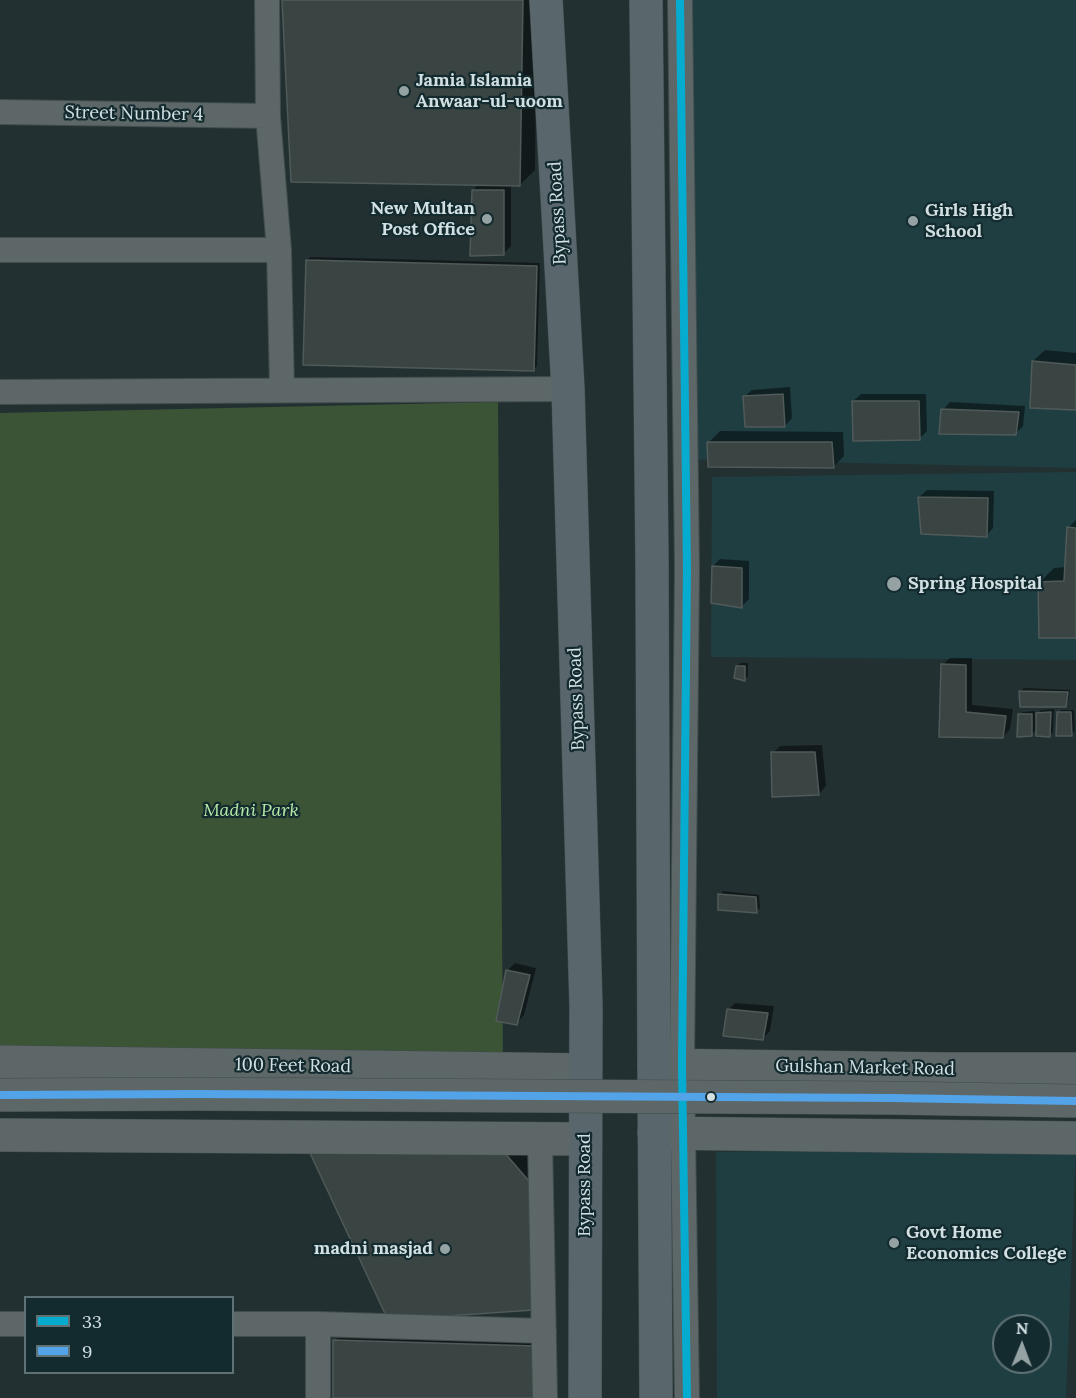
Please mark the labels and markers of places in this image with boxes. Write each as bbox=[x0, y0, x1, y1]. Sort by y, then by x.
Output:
place label: Jamia Islamia Anwaar-ul-uoom bbox=[416, 70, 563, 112]
marker: Jamia Islamia Anwaar-ul-uoom bbox=[397, 84, 411, 98]
place label: New Multan Post Office bbox=[370, 198, 475, 240]
place label: Girls High School bbox=[925, 200, 1013, 242]
marker: New Multan Post Office bbox=[480, 212, 494, 226]
marker: Girls High School bbox=[906, 214, 920, 228]
place label: Spring Hospital bbox=[908, 573, 1042, 595]
marker: Spring Hospital bbox=[885, 575, 903, 593]
unlabelled marker bbox=[705, 1091, 717, 1103]
place label: Govt Home Economics College bbox=[906, 1222, 1067, 1264]
marker: Govt Home Economics College bbox=[887, 1236, 901, 1250]
place label: madni masjad bbox=[314, 1238, 433, 1260]
marker: madni masjad bbox=[438, 1242, 452, 1256]

